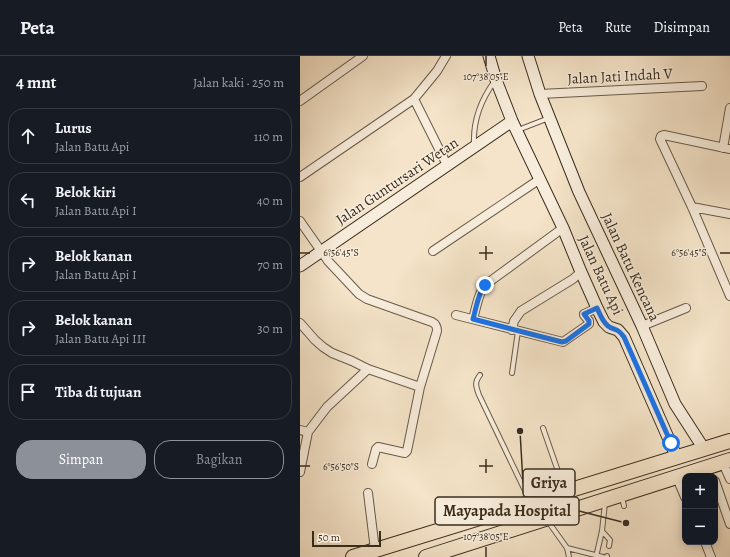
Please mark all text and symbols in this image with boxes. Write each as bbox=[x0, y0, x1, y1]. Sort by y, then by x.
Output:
text: Peta bbox=[20, 15, 55, 41]
text: Peta bbox=[558, 18, 583, 37]
text: Rute bbox=[605, 18, 631, 37]
text: Disimpan bbox=[653, 18, 710, 37]
street label: Jalan Jati Indah V bbox=[567, 63, 674, 89]
text: 107°38'05"E bbox=[463, 70, 509, 83]
text: 4 mnt bbox=[16, 71, 56, 94]
text: Jalan kaki · 250 m bbox=[193, 74, 284, 91]
text: Lurus bbox=[55, 118, 92, 138]
icon: ahead bbox=[17, 125, 39, 147]
text: 110 m bbox=[254, 128, 283, 145]
street label: Jalan Guntursari Wetan bbox=[332, 132, 462, 230]
text: Jalan Batu Api bbox=[55, 138, 129, 155]
text: Belok kiri bbox=[55, 182, 116, 202]
icon: left bbox=[17, 189, 39, 211]
text: 40 m bbox=[257, 192, 283, 209]
text: Jalan Batu Api I bbox=[55, 202, 137, 219]
street label: Jalan Batu Kencana bbox=[597, 209, 665, 325]
street label: Jalan Batu Api bbox=[574, 232, 628, 318]
text: Belok kanan bbox=[55, 246, 132, 266]
text: 6°56'45"S bbox=[323, 246, 359, 259]
text: 6°56'45"S bbox=[671, 246, 707, 259]
icon: right bbox=[17, 253, 39, 275]
text: 70 m bbox=[257, 256, 283, 273]
text: Jalan Batu Api I bbox=[55, 266, 137, 283]
route end bbox=[476, 276, 494, 294]
text: Belok kanan bbox=[55, 310, 132, 330]
icon: right bbox=[17, 317, 39, 339]
text: 30 m bbox=[257, 320, 283, 337]
text: Jalan Batu Api III bbox=[55, 330, 146, 347]
icon: arrive bbox=[17, 381, 39, 403]
text: Tiba di tujuan bbox=[55, 382, 141, 402]
route start bbox=[662, 434, 680, 452]
button: Simpan bbox=[16, 440, 146, 479]
button: Bagikan bbox=[154, 440, 284, 479]
text: 6°56'50"S bbox=[323, 460, 359, 473]
callout: Griya bbox=[523, 469, 575, 497]
text: Griya bbox=[531, 472, 567, 494]
map controls bbox=[682, 473, 718, 545]
button: + bbox=[682, 473, 718, 509]
callout: Mayapada Hospital bbox=[435, 497, 579, 525]
text: Mayapada Hospital bbox=[443, 500, 572, 522]
button: − bbox=[682, 509, 718, 545]
scale bar bbox=[312, 529, 381, 548]
text: 50 m bbox=[318, 530, 340, 545]
text: 107°38'05"E bbox=[463, 530, 509, 543]

